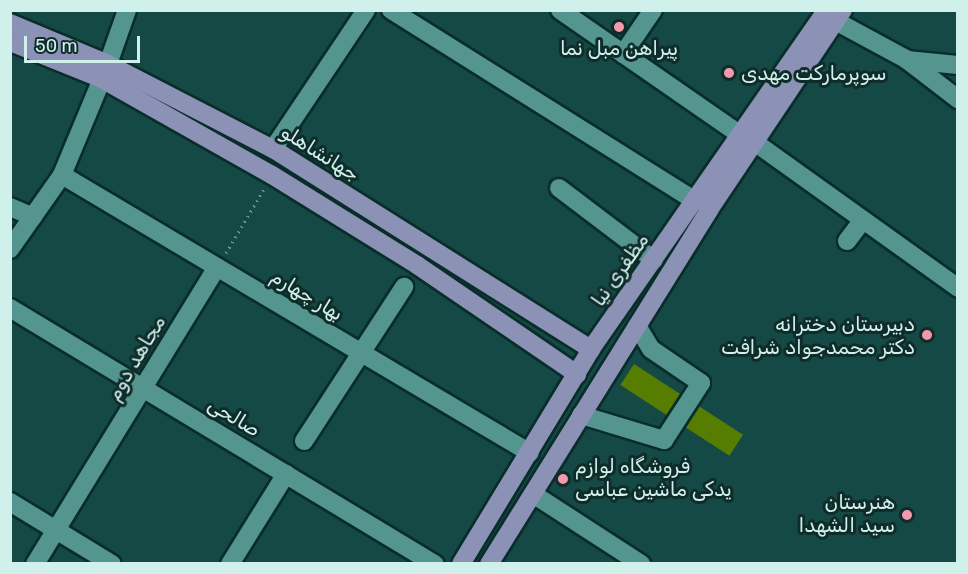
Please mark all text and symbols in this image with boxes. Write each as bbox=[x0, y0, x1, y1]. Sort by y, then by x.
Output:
marker: پیراهن مبل نما bbox=[612, 20, 626, 34]
scale bar bbox=[27, 24, 142, 62]
text: 50 m bbox=[35, 35, 78, 57]
place label: پیراهن مبل نما bbox=[560, 36, 678, 60]
place label: سوپرمارکت مهدی bbox=[741, 61, 887, 85]
marker: سوپرمارکت مهدی bbox=[722, 66, 736, 80]
street label: جهانشاهلو bbox=[276, 120, 364, 186]
street label: مظفری نیا bbox=[586, 229, 654, 311]
street label: بهار چهارم bbox=[267, 264, 347, 326]
street label: مجاهد دوم bbox=[101, 311, 171, 405]
place label: دبیرستان دخترانه دکتر محمدجواد شرافت bbox=[721, 312, 915, 359]
marker: دبیرستان دخترانه دکتر محمدجواد شرافت bbox=[920, 328, 934, 342]
street label: صالحی bbox=[203, 392, 265, 442]
place label: فروشگاه لوازم یدکی ماشین عباسی bbox=[575, 455, 731, 502]
marker: فروشگاه لوازم یدکی ماشین عباسی bbox=[556, 472, 570, 486]
place label: هنرستان سید الشهدا bbox=[799, 491, 895, 538]
marker: هنرستان سید الشهدا bbox=[900, 508, 914, 522]

